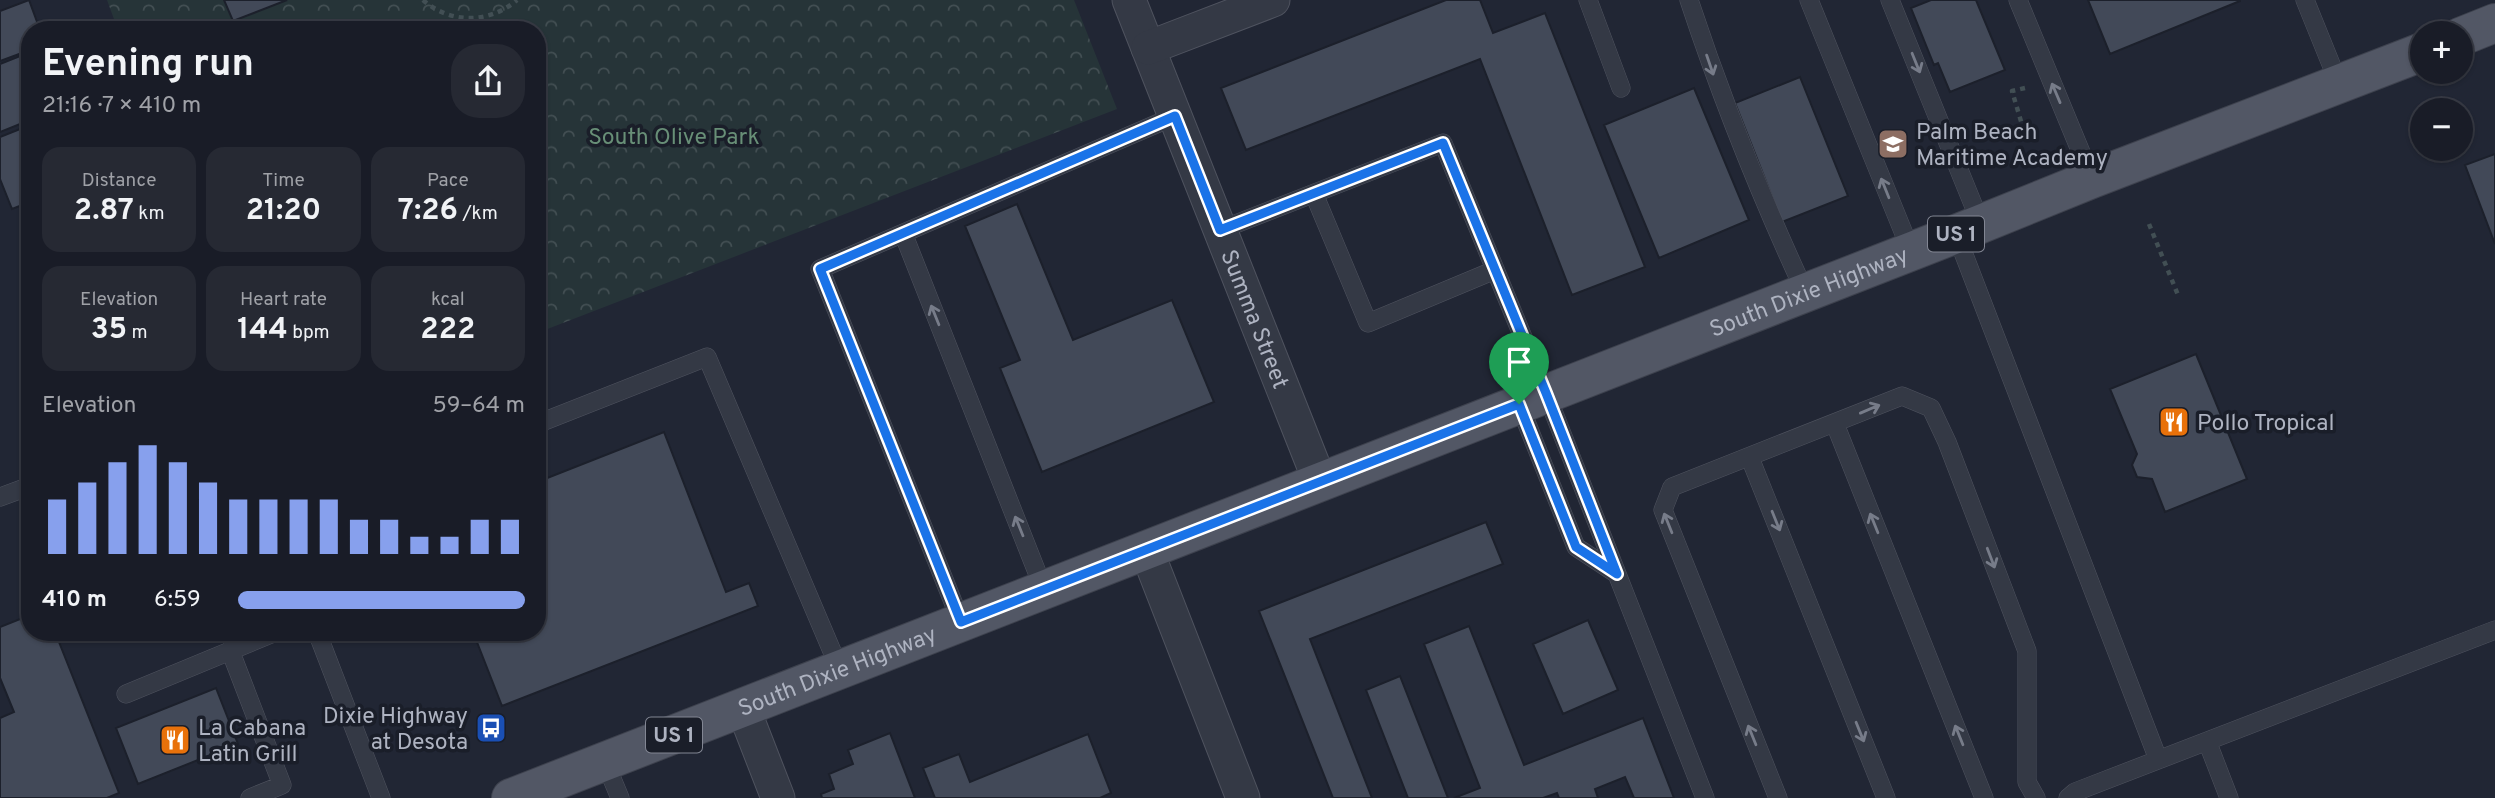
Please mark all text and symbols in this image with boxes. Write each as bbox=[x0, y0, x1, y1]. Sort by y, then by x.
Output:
map controls bbox=[2410, 21, 2473, 161]
button: + bbox=[2410, 21, 2473, 84]
text: Evening run bbox=[42, 41, 254, 90]
button: share bbox=[451, 44, 525, 118]
one-way arrow bbox=[1910, 52, 1923, 74]
one-way arrow bbox=[1705, 53, 1718, 75]
one-way arrow bbox=[2049, 83, 2062, 104]
text: 21:16 · 7 × 410 m bbox=[42, 92, 201, 121]
button: − bbox=[2410, 98, 2473, 161]
place label: Palm Beach Maritime Academy bbox=[1916, 119, 2108, 174]
park label: South Olive Park bbox=[588, 124, 760, 153]
school or university icon: Palm Beach Maritime Academy bbox=[1876, 127, 1910, 161]
text: Distance bbox=[82, 169, 156, 193]
text: Time bbox=[262, 169, 305, 193]
text: Pace bbox=[427, 169, 469, 193]
one-way arrow bbox=[1878, 178, 1891, 199]
text: 2.87 bbox=[74, 193, 134, 230]
text: 21:20 bbox=[246, 193, 321, 230]
text: 7:26 bbox=[398, 193, 458, 230]
text: km bbox=[134, 202, 165, 226]
text: /km bbox=[458, 202, 498, 226]
road number: US 1 bbox=[1928, 216, 1984, 252]
street label: South Dixie Highway bbox=[1706, 242, 1913, 346]
street label: Summa Street bbox=[1212, 246, 1294, 394]
text: Elevation bbox=[80, 288, 158, 312]
text: Heart rate bbox=[240, 288, 327, 312]
text: kcal bbox=[431, 288, 465, 312]
one-way arrow bbox=[928, 304, 941, 326]
text: 35 bbox=[91, 312, 127, 349]
text: 144 bbox=[237, 312, 288, 349]
text: 222 bbox=[420, 312, 475, 349]
text: m bbox=[127, 321, 148, 345]
text: bpm bbox=[288, 321, 330, 345]
pin bbox=[1489, 332, 1549, 404]
icon: arrive bbox=[1500, 343, 1538, 381]
text: Elevation bbox=[42, 392, 137, 421]
text: 59–64 m bbox=[433, 392, 525, 421]
one-way arrow bbox=[1859, 402, 1880, 415]
restaurant icon: Pollo Tropical bbox=[2157, 405, 2191, 439]
place label: Pollo Tropical bbox=[2197, 410, 2334, 439]
one-way arrow bbox=[1770, 510, 1783, 531]
one-way arrow bbox=[1661, 513, 1674, 535]
one-way arrow bbox=[1867, 513, 1880, 535]
one-way arrow bbox=[1012, 516, 1025, 538]
one-way arrow bbox=[1986, 546, 1999, 568]
text: 410 m bbox=[42, 586, 107, 615]
text: 6:59 bbox=[154, 586, 201, 615]
street label: South Dixie Highway bbox=[734, 621, 941, 725]
place label: Dixie Highway at Desota bbox=[323, 703, 468, 758]
bus stop icon: Dixie Highway at Desota bbox=[474, 711, 508, 745]
place label: La Cabana Latin Grill bbox=[198, 715, 306, 770]
road number: US 1 bbox=[646, 718, 702, 752]
one-way arrow bbox=[1855, 721, 1868, 743]
restaurant icon: La Cabana Latin Grill bbox=[158, 723, 192, 757]
one-way arrow bbox=[1745, 724, 1758, 746]
one-way arrow bbox=[1951, 724, 1964, 746]

